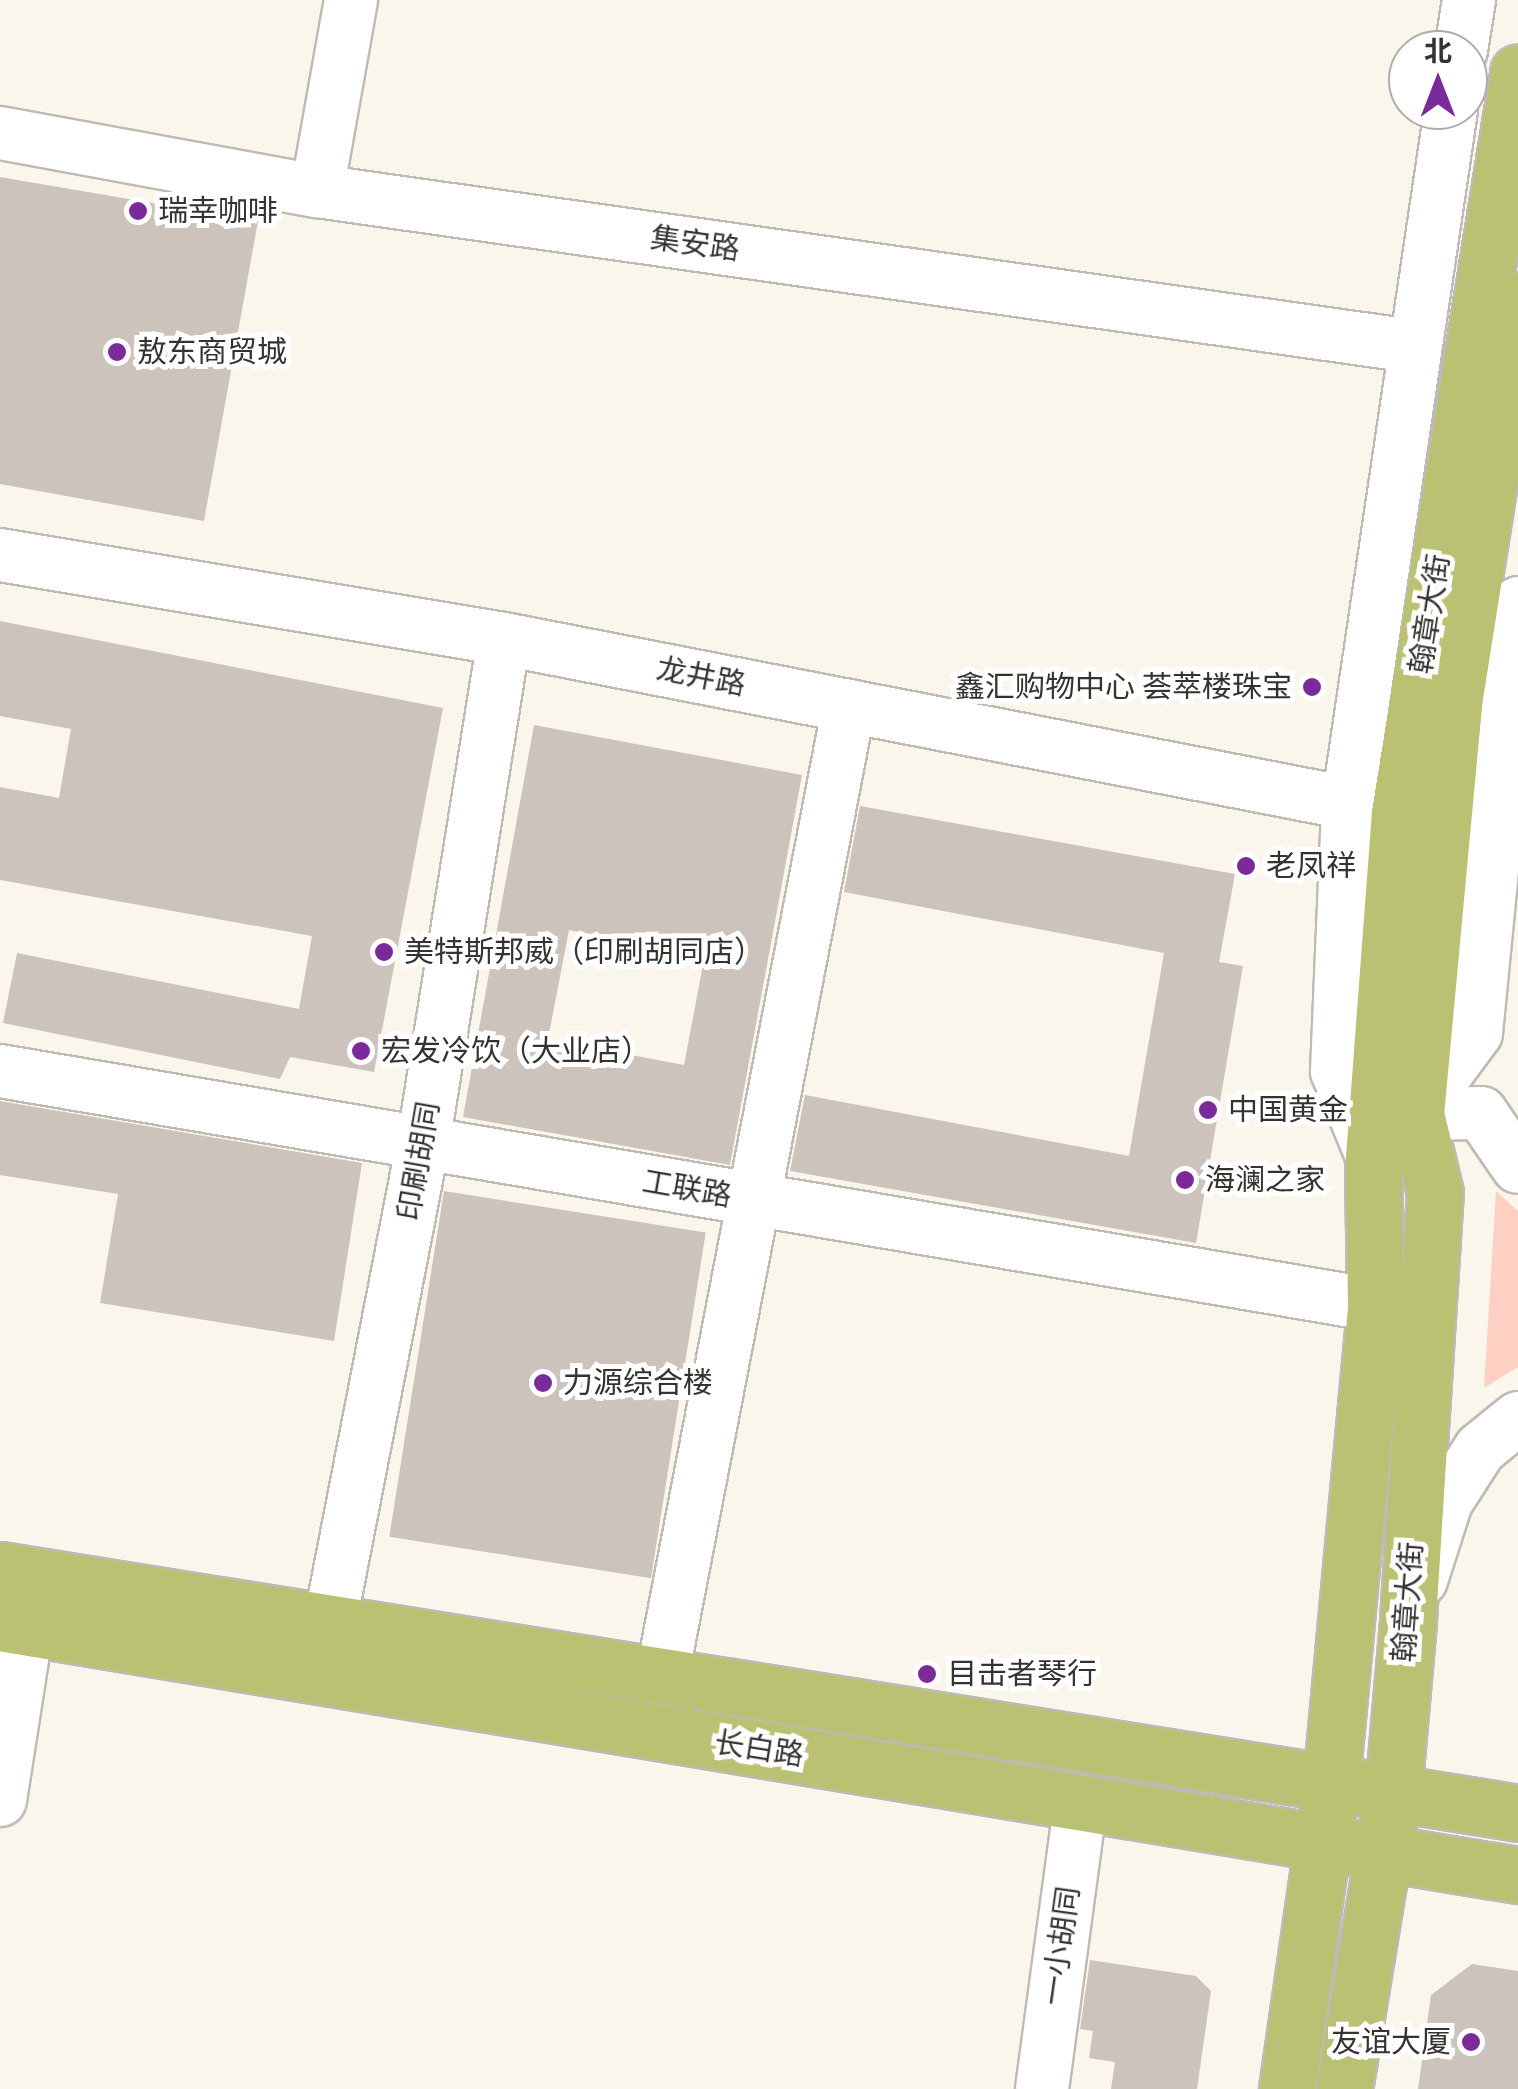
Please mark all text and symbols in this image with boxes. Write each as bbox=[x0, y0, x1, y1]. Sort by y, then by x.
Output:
north arrow bbox=[1388, 30, 1488, 130]
text: 北 bbox=[1424, 35, 1452, 68]
place label: 瑞幸咖啡 bbox=[158, 193, 278, 229]
marker: 瑞幸咖啡 bbox=[127, 200, 149, 222]
street label: 集安路 bbox=[648, 220, 742, 268]
place label: 敖东商贸城 bbox=[137, 334, 287, 370]
marker: 敖东商贸城 bbox=[106, 341, 128, 363]
street label: 翰章大街 bbox=[1403, 552, 1457, 676]
street label: 龙井路 bbox=[653, 651, 749, 703]
place label: 鑫汇购物中心 荟萃楼珠宝 bbox=[955, 669, 1292, 705]
marker: 鑫汇购物中心 荟萃楼珠宝 bbox=[1301, 676, 1323, 698]
place label: 老凤祥 bbox=[1266, 848, 1356, 884]
marker: 老凤祥 bbox=[1235, 855, 1257, 877]
place label: 美特斯邦威（印刷胡同店） bbox=[404, 934, 764, 970]
marker: 美特斯邦威（印刷胡同店） bbox=[373, 941, 395, 963]
place label: 宏发冷饮（大业店） bbox=[381, 1033, 651, 1069]
marker: 宏发冷饮（大业店） bbox=[350, 1040, 372, 1062]
place label: 中国黄金 bbox=[1228, 1092, 1348, 1128]
street label: 印刷胡同 bbox=[391, 1099, 447, 1223]
marker: 中国黄金 bbox=[1197, 1099, 1219, 1121]
place label: 海澜之家 bbox=[1205, 1162, 1325, 1198]
street label: 工联路 bbox=[640, 1163, 734, 1215]
marker: 海澜之家 bbox=[1174, 1169, 1196, 1191]
place label: 力源综合楼 bbox=[563, 1365, 713, 1401]
marker: 力源综合楼 bbox=[532, 1372, 554, 1394]
street label: 翰章大街 bbox=[1386, 1541, 1430, 1663]
place label: 目击者琴行 bbox=[947, 1656, 1097, 1692]
marker: 目击者琴行 bbox=[916, 1663, 938, 1685]
street label: 长白路 bbox=[712, 1724, 806, 1774]
street label: 一小胡同 bbox=[1035, 1884, 1087, 2008]
place label: 友谊大厦 bbox=[1331, 2024, 1451, 2060]
marker: 友谊大厦 bbox=[1460, 2031, 1482, 2053]

